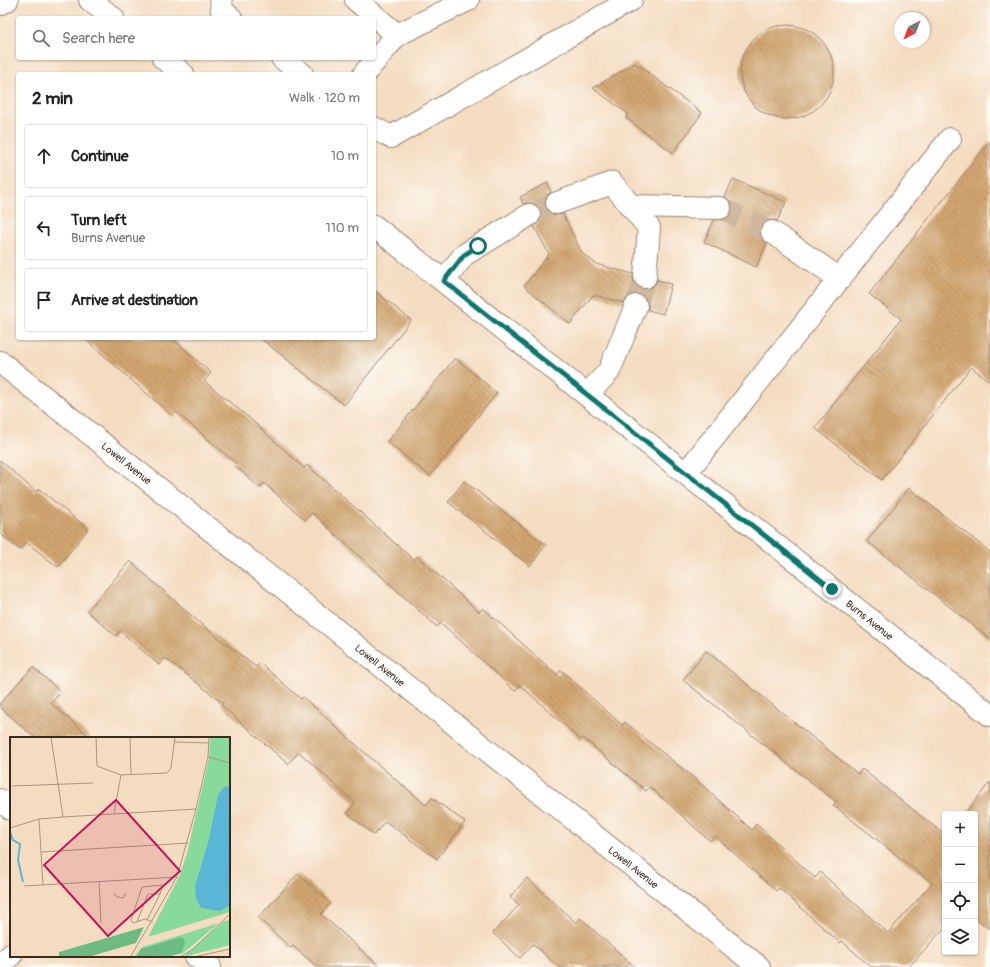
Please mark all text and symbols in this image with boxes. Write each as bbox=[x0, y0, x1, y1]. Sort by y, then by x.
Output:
north arrow bbox=[894, 12, 930, 48]
search box bbox=[16, 16, 376, 60]
icon: search bbox=[30, 27, 52, 49]
text: Search here bbox=[62, 29, 135, 48]
text: 2 min bbox=[32, 88, 73, 109]
text: Walk · 120 m bbox=[289, 90, 360, 106]
icon: ahead bbox=[33, 145, 55, 167]
text: Continue bbox=[71, 147, 129, 166]
text: 10 m bbox=[331, 148, 359, 164]
text: Turn left bbox=[71, 211, 127, 230]
icon: left bbox=[33, 217, 55, 239]
text: 110 m bbox=[326, 220, 359, 236]
text: Burns Avenue bbox=[71, 230, 145, 246]
route start bbox=[469, 237, 487, 255]
icon: arrive bbox=[33, 289, 55, 311]
text: Arrive at destination bbox=[71, 291, 198, 310]
street label: Lowell Avenue bbox=[99, 440, 153, 487]
route end bbox=[823, 580, 841, 598]
street label: Burns Avenue bbox=[843, 598, 895, 643]
street label: Lowell Avenue bbox=[352, 642, 407, 689]
inset map bbox=[10, 737, 230, 957]
map controls bbox=[942, 811, 978, 955]
button: + bbox=[942, 811, 978, 847]
street label: Lowell Avenue bbox=[605, 844, 660, 891]
button: − bbox=[942, 847, 978, 883]
button: locate bbox=[942, 883, 978, 919]
button: layers bbox=[942, 919, 978, 955]

